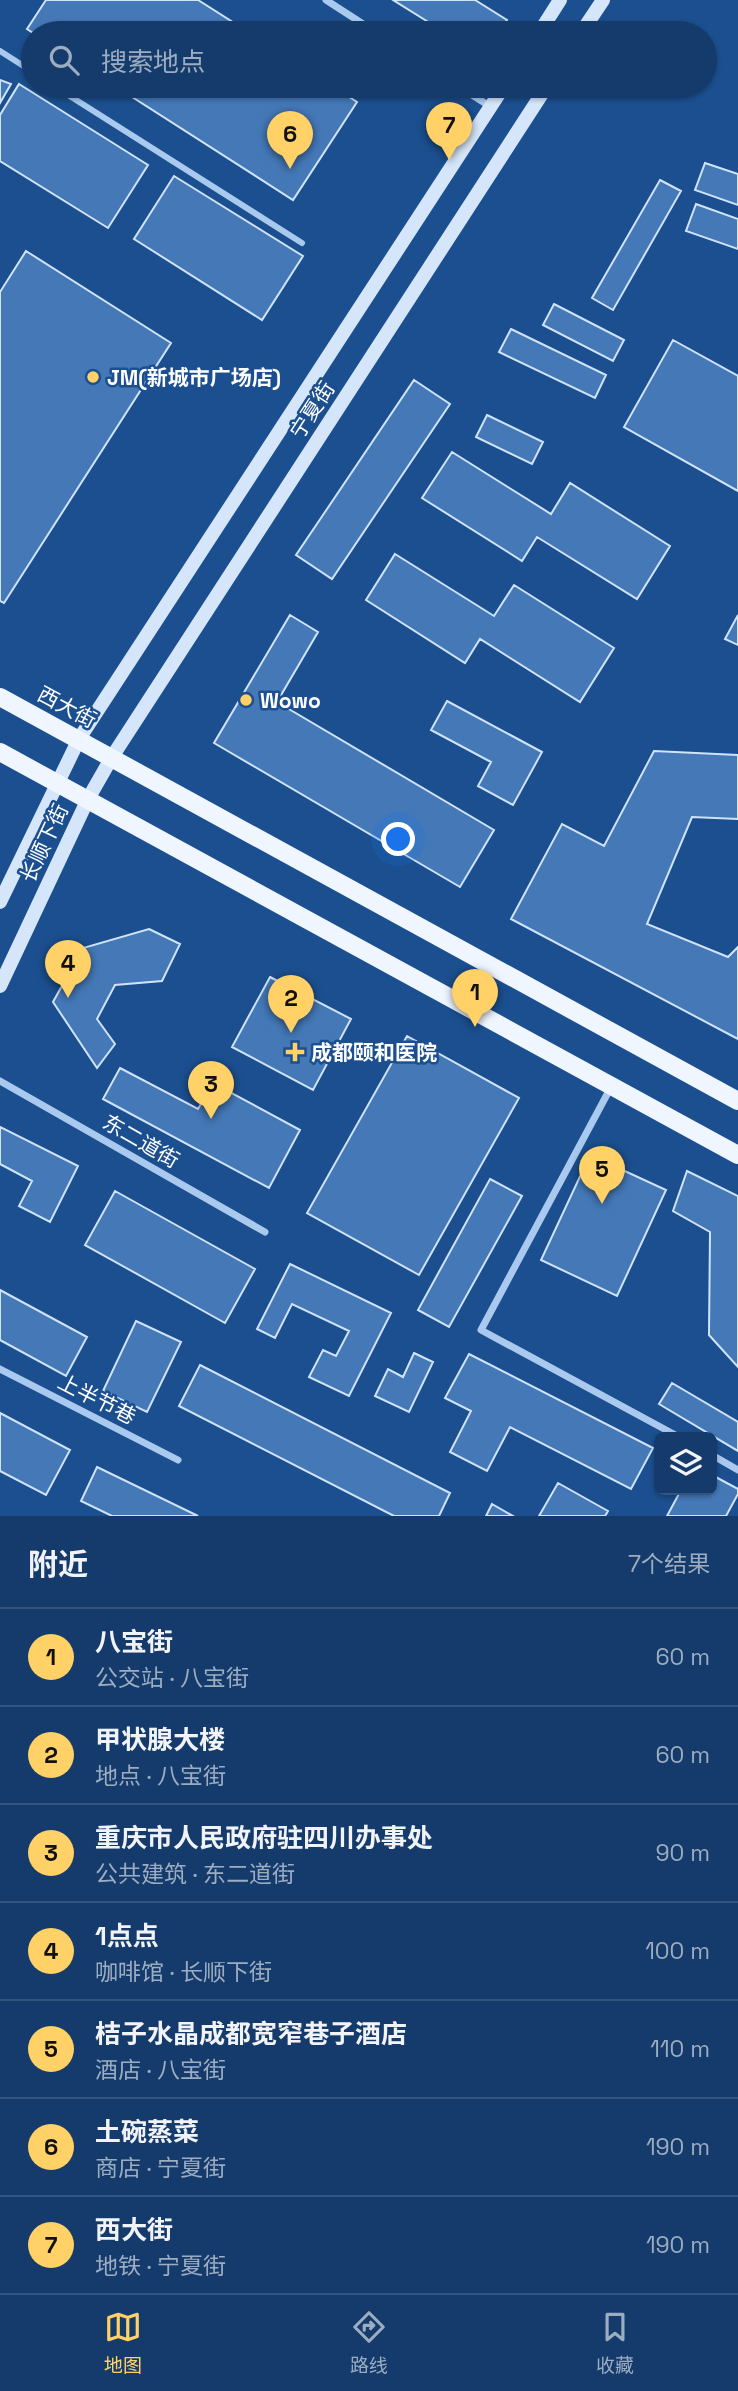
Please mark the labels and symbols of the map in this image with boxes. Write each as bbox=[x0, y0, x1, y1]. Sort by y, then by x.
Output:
pin: 7 bbox=[426, 102, 472, 160]
pin: 6 bbox=[267, 111, 313, 169]
place label: JM(新城市广场店) bbox=[107, 364, 281, 391]
marker: JM(新城市广场店) bbox=[85, 369, 101, 385]
street label: 宁夏街 bbox=[284, 376, 340, 444]
street label: 西大街 bbox=[33, 680, 101, 734]
place label: Wowo bbox=[260, 687, 321, 714]
marker: Wowo bbox=[238, 692, 254, 708]
street label: 长顺下街 bbox=[14, 799, 74, 887]
your location bbox=[381, 822, 415, 856]
pin: 4 bbox=[45, 940, 91, 998]
pin: 1 bbox=[452, 969, 498, 1027]
pin: 2 bbox=[268, 975, 314, 1033]
place label: 成都颐和医院 bbox=[311, 1039, 437, 1066]
marker: 成都颐和医院 bbox=[285, 1042, 305, 1062]
pin: 3 bbox=[188, 1061, 234, 1119]
street label: 东二道街 bbox=[98, 1108, 184, 1174]
pin: 5 bbox=[579, 1146, 625, 1204]
street label: 上半节巷 bbox=[53, 1368, 141, 1430]

